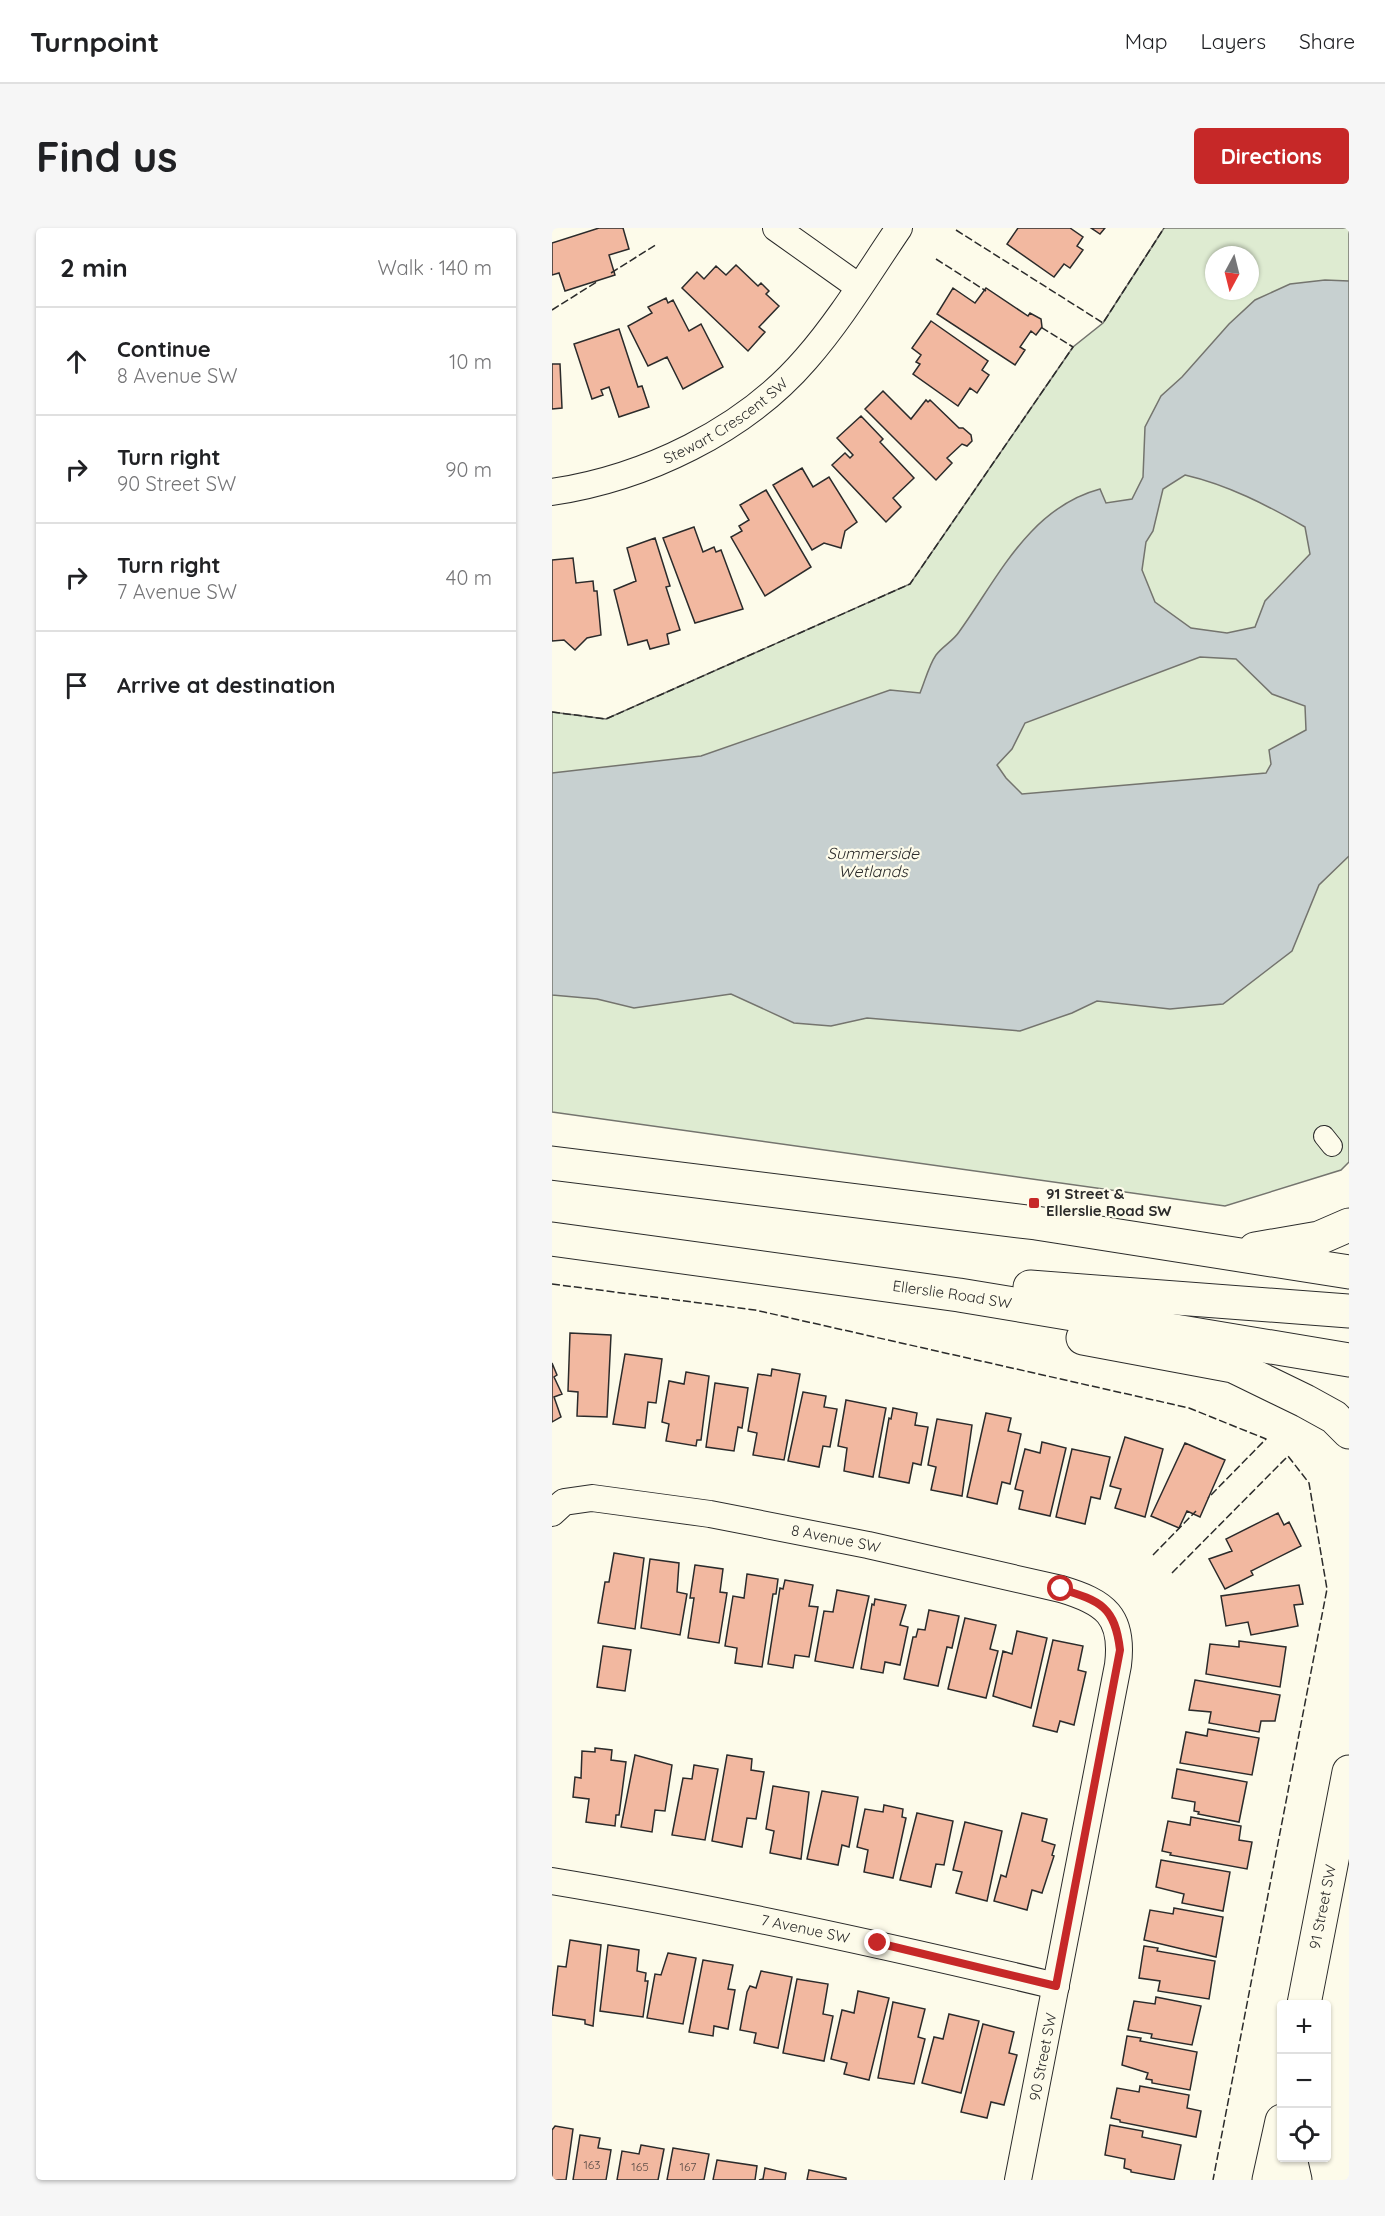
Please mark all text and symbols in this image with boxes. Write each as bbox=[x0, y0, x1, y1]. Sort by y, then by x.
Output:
text: Turnpoint bbox=[30, 24, 159, 59]
text: Map bbox=[1125, 28, 1168, 54]
text: Layers bbox=[1201, 28, 1266, 54]
text: Share bbox=[1299, 28, 1355, 54]
button: Directions bbox=[1194, 128, 1349, 184]
text: Find us bbox=[36, 130, 178, 183]
north arrow bbox=[1205, 246, 1259, 300]
text: 2 min bbox=[60, 251, 128, 284]
text: Walk · 140 m bbox=[377, 255, 492, 280]
text: Continue bbox=[117, 335, 211, 363]
icon: ahead bbox=[60, 345, 93, 378]
text: 10 m bbox=[449, 349, 492, 374]
text: 8 Avenue SW bbox=[117, 363, 238, 388]
street label: Stewart Crescent SW bbox=[660, 373, 792, 468]
text: Turn right bbox=[117, 443, 221, 471]
icon: right bbox=[60, 453, 93, 486]
text: 90 m bbox=[445, 457, 492, 482]
text: 90 Street SW bbox=[117, 471, 236, 496]
text: Turn right bbox=[117, 551, 221, 579]
icon: right bbox=[60, 561, 93, 594]
text: 40 m bbox=[446, 565, 492, 590]
text: 7 Avenue SW bbox=[117, 579, 237, 604]
icon: arrive bbox=[60, 669, 93, 702]
text: Arrive at destination bbox=[117, 671, 335, 699]
water label: Summerside Wetlands bbox=[827, 843, 920, 881]
place label: 91 Street & Ellerslie Road SW bbox=[1046, 1184, 1172, 1220]
marker: 91 Street & Ellerslie Road SW bbox=[1027, 1196, 1041, 1210]
street label: Ellerslie Road SW bbox=[891, 1276, 1014, 1313]
street label: 8 Avenue SW bbox=[790, 1520, 883, 1557]
route start bbox=[1047, 1575, 1073, 1601]
street label: 91 Street SW bbox=[1305, 1862, 1340, 1951]
street label: 7 Avenue SW bbox=[760, 1910, 852, 1947]
route end bbox=[864, 1929, 890, 1955]
map controls bbox=[1277, 2000, 1331, 2162]
button: + bbox=[1277, 2000, 1331, 2054]
street label: 90 Street SW bbox=[1025, 2011, 1060, 2103]
button: − bbox=[1277, 2054, 1331, 2108]
button: locate bbox=[1277, 2108, 1331, 2162]
house number: 163 bbox=[583, 2157, 601, 2172]
house number: 165 bbox=[631, 2159, 649, 2174]
house number: 167 bbox=[679, 2159, 697, 2174]

